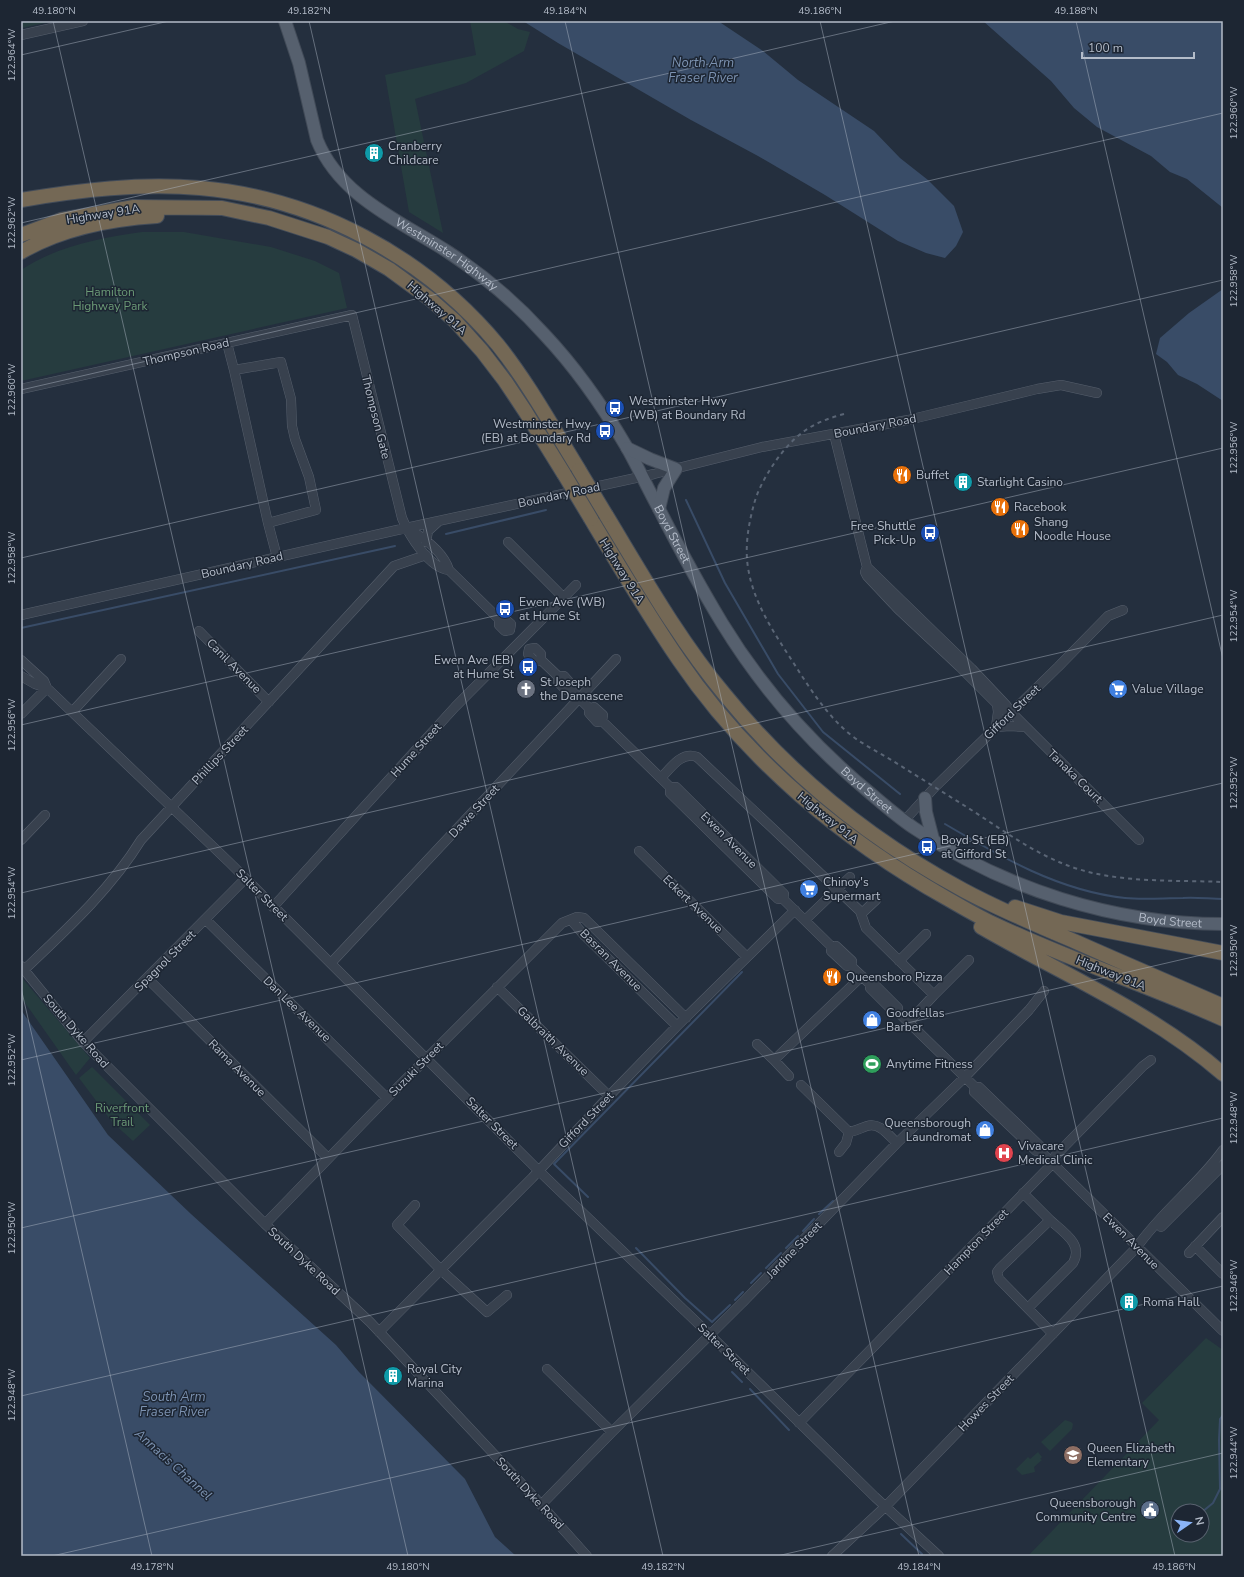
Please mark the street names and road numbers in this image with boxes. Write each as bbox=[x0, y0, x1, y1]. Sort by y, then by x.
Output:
street label: Highway 91A bbox=[65, 200, 141, 228]
street label: Westminster Highway bbox=[392, 214, 502, 295]
street label: Highway 91A bbox=[404, 278, 470, 339]
street label: Thompson Road bbox=[141, 334, 231, 370]
street label: Thompson Gate bbox=[358, 373, 394, 461]
street label: Boundary Road bbox=[832, 410, 918, 442]
street label: Boundary Road bbox=[516, 478, 602, 512]
street label: Boyd Street bbox=[650, 502, 694, 567]
street label: Highway 91A bbox=[596, 535, 649, 607]
street label: Boundary Road bbox=[200, 548, 284, 582]
street label: Canil Avenue bbox=[203, 635, 265, 697]
street label: Gifford Street bbox=[980, 680, 1044, 743]
street label: Hume Street bbox=[387, 719, 445, 781]
street label: Phillips Street bbox=[188, 721, 252, 788]
street label: Tanaka Court bbox=[1044, 746, 1107, 807]
street label: Boyd Street bbox=[837, 763, 897, 817]
street label: Dawe Street bbox=[445, 780, 503, 841]
street label: Highway 91A bbox=[794, 788, 862, 848]
street label: Ewen Avenue bbox=[697, 808, 761, 872]
street label: Salter Street bbox=[232, 865, 292, 925]
street label: Eckert Avenue bbox=[660, 871, 726, 937]
street label: Boyd Street bbox=[1137, 909, 1203, 932]
street label: Basran Avenue bbox=[576, 925, 646, 995]
street label: Spagnol Street bbox=[131, 926, 200, 995]
street label: Highway 91A bbox=[1074, 952, 1149, 994]
street label: Dan Lee Avenue bbox=[260, 973, 334, 1045]
street label: South Dyke Road bbox=[39, 991, 113, 1071]
street label: Galbraith Avenue bbox=[514, 1003, 592, 1079]
street label: Rama Avenue bbox=[205, 1036, 269, 1100]
street label: Suzuki Street bbox=[385, 1038, 447, 1100]
street label: Gifford Street bbox=[555, 1088, 618, 1152]
street label: Salter Street bbox=[462, 1093, 522, 1153]
street label: Hampton Street bbox=[940, 1205, 1012, 1279]
street label: Ewen Avenue bbox=[1099, 1209, 1163, 1273]
street label: Jardine Street bbox=[762, 1218, 826, 1283]
street label: South Dyke Road bbox=[264, 1223, 344, 1299]
street label: Salter Street bbox=[694, 1320, 755, 1379]
street label: Howes Street bbox=[955, 1370, 1018, 1435]
street label: South Dyke Road bbox=[492, 1453, 568, 1533]

